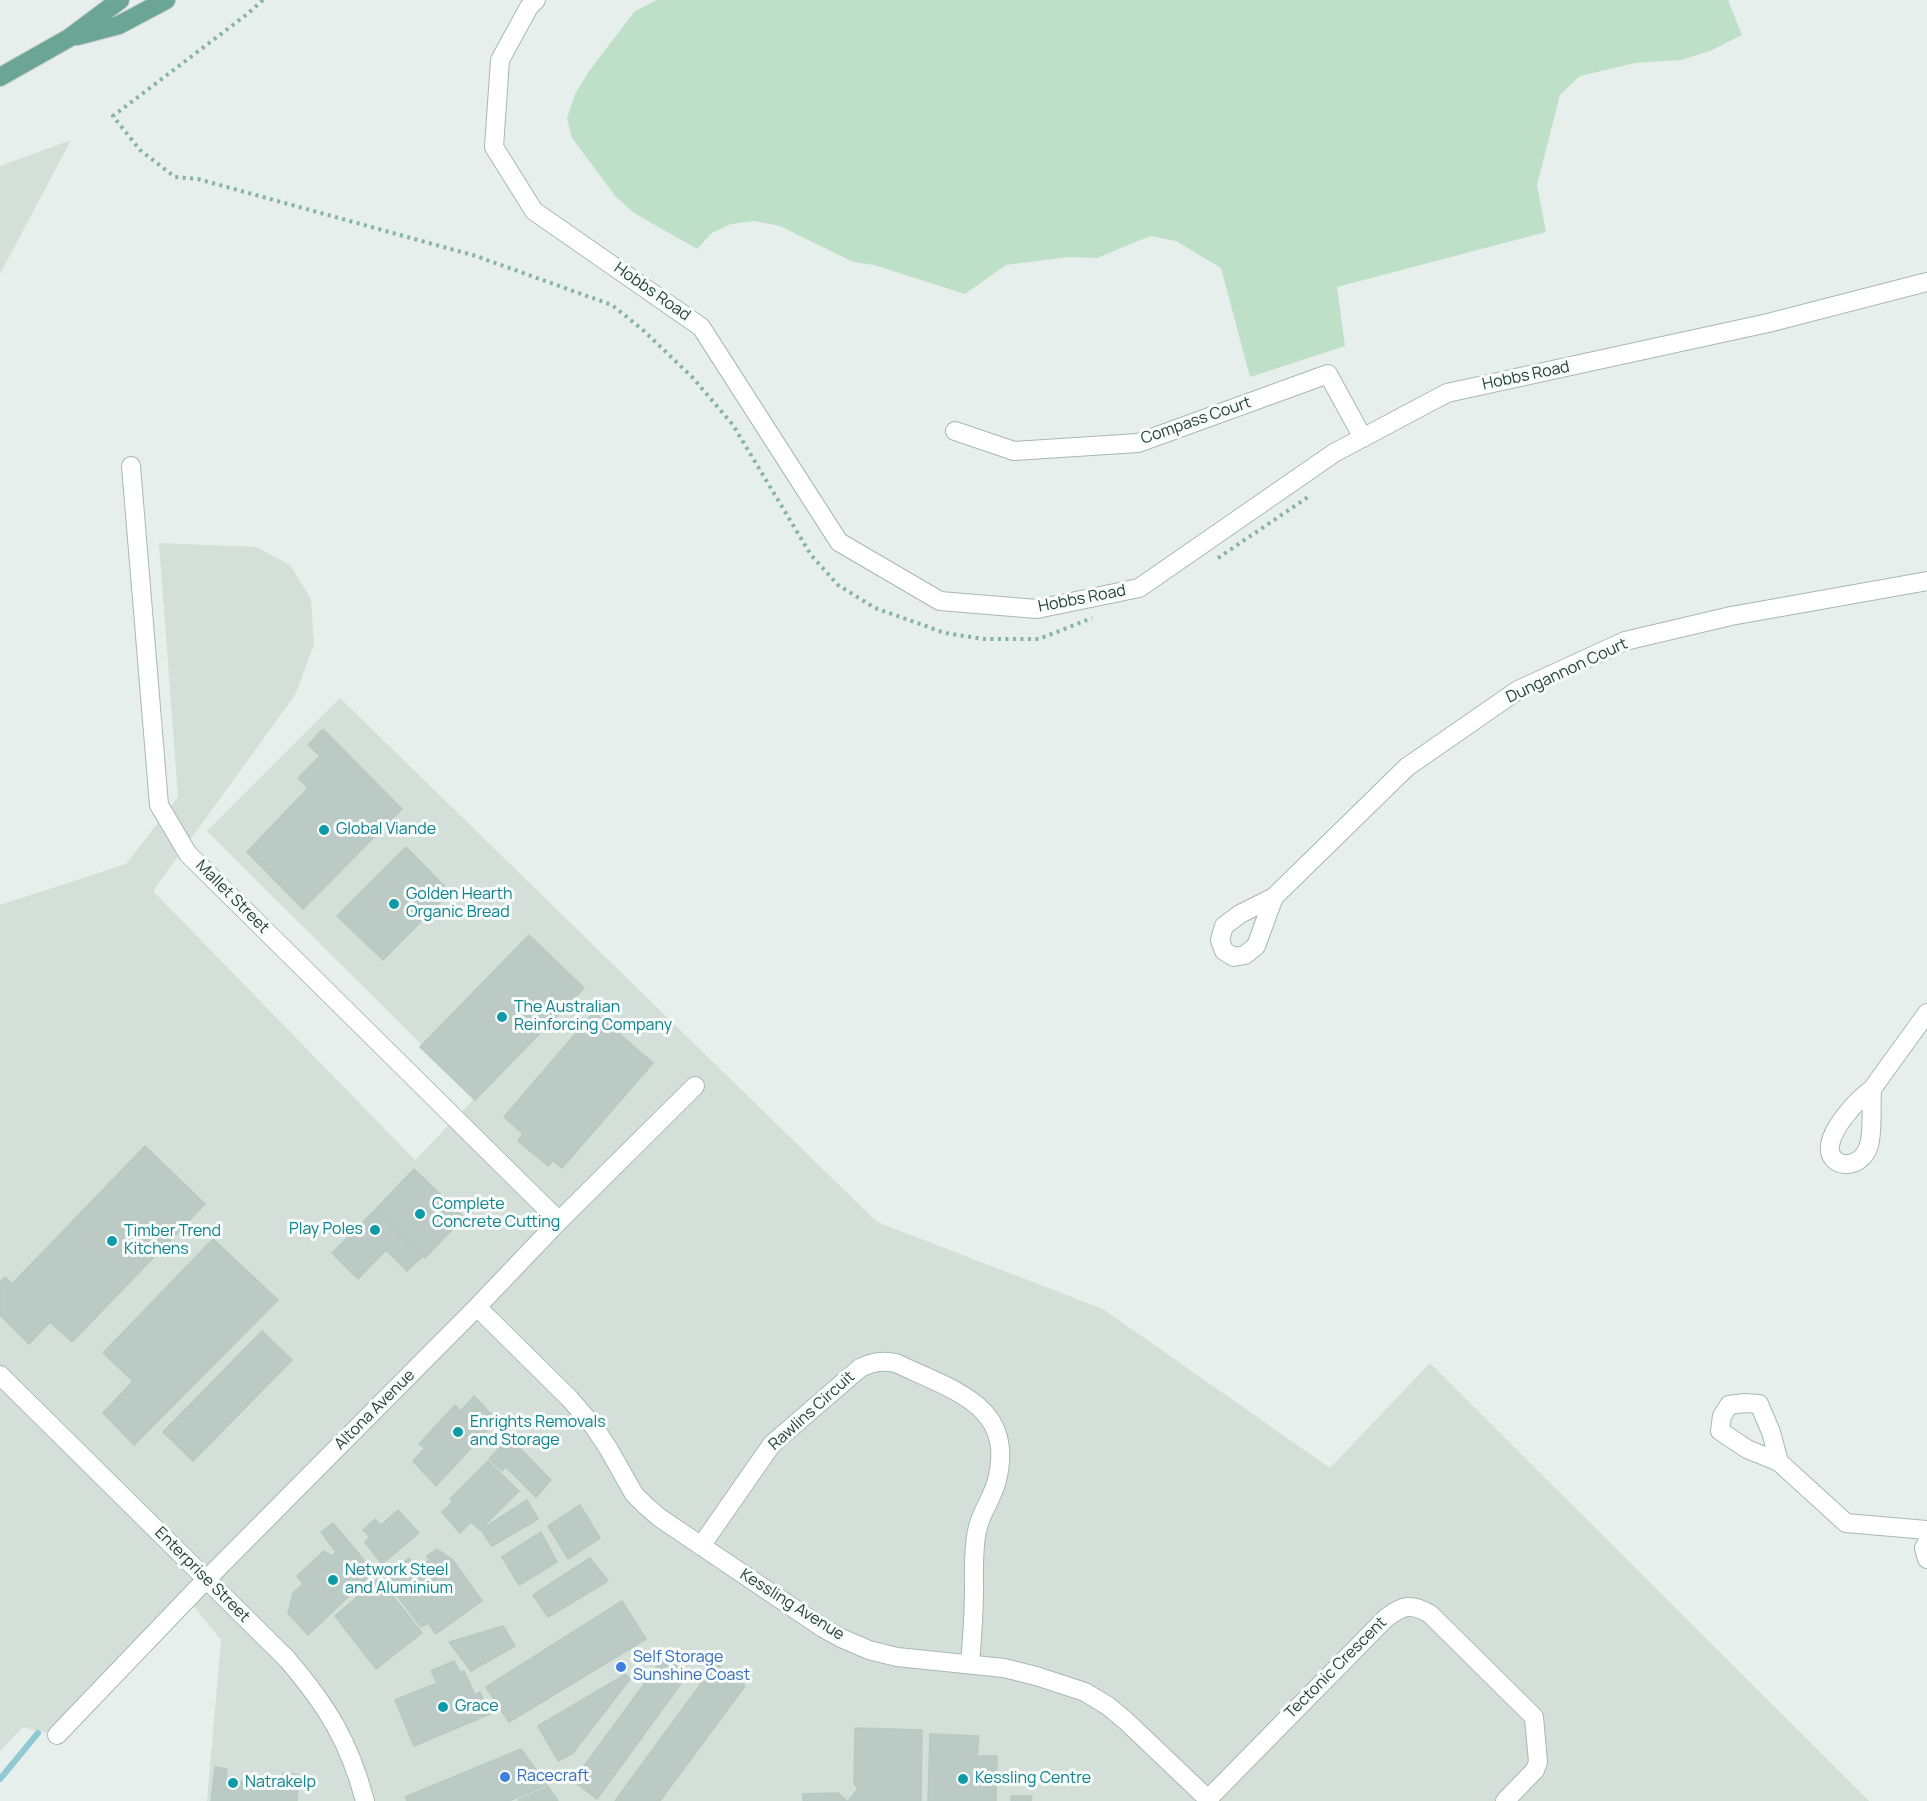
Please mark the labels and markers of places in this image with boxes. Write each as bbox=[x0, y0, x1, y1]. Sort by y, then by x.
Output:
place label: Global Viande bbox=[336, 820, 436, 840]
marker: Global Viande bbox=[317, 823, 331, 837]
place label: Golden Hearth Organic Bread bbox=[406, 885, 512, 923]
marker: Golden Hearth Organic Bread bbox=[387, 897, 401, 911]
place label: The Australian Reinforcing Company bbox=[514, 998, 672, 1036]
marker: The Australian Reinforcing Company bbox=[495, 1010, 509, 1024]
place label: Complete Concrete Cutting bbox=[432, 1195, 560, 1233]
marker: Complete Concrete Cutting bbox=[413, 1207, 427, 1221]
place label: Play Poles bbox=[289, 1220, 363, 1240]
place label: Timber Trend Kitchens bbox=[124, 1222, 221, 1260]
marker: Play Poles bbox=[368, 1223, 382, 1237]
marker: Timber Trend Kitchens bbox=[105, 1234, 119, 1248]
place label: Enrights Removals and Storage bbox=[470, 1413, 606, 1451]
marker: Enrights Removals and Storage bbox=[451, 1425, 465, 1439]
place label: Network Steel and Aluminium bbox=[345, 1561, 453, 1599]
marker: Network Steel and Aluminium bbox=[326, 1573, 340, 1587]
place label: Self Storage Sunshine Coast bbox=[633, 1648, 750, 1686]
marker: Self Storage Sunshine Coast bbox=[614, 1660, 628, 1674]
place label: Grace bbox=[455, 1697, 499, 1717]
marker: Grace bbox=[436, 1700, 450, 1714]
place label: Racecraft bbox=[517, 1767, 589, 1787]
place label: Kessling Centre bbox=[975, 1769, 1091, 1789]
marker: Racecraft bbox=[498, 1770, 512, 1784]
marker: Kessling Centre bbox=[956, 1772, 970, 1786]
place label: Natrakelp bbox=[245, 1773, 316, 1793]
marker: Natrakelp bbox=[226, 1776, 240, 1790]

